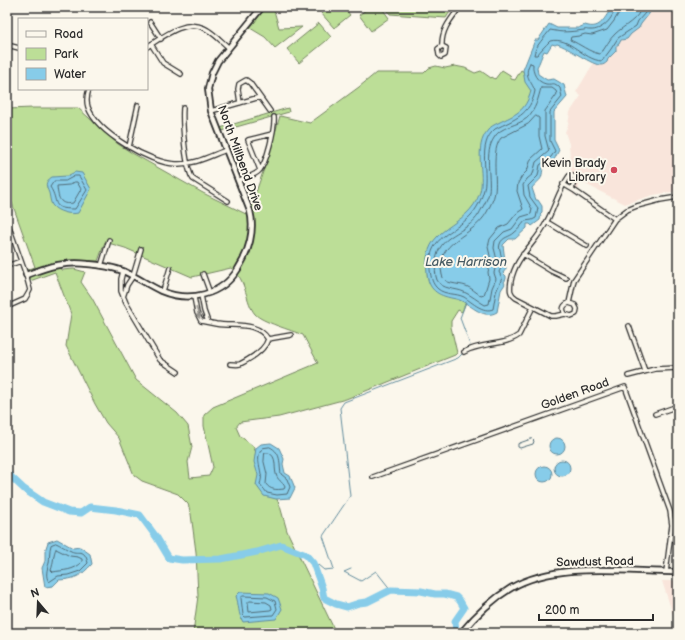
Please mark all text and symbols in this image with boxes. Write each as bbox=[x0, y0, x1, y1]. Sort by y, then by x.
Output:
legend bbox=[18, 18, 148, 90]
text: Road bbox=[54, 27, 83, 42]
text: Park bbox=[54, 47, 78, 62]
text: Water bbox=[54, 67, 86, 82]
street label: North Millbend Drive bbox=[214, 103, 266, 213]
place label: Kevin Brady Library bbox=[541, 156, 607, 185]
marker: Kevin Brady Library bbox=[609, 165, 619, 175]
water label: Lake Harrison bbox=[425, 254, 507, 270]
one-way arrow bbox=[195, 307, 201, 319]
street label: Golden Road bbox=[539, 375, 611, 413]
street label: Sawdust Road bbox=[556, 554, 634, 570]
north arrow bbox=[18, 582, 58, 622]
text: N bbox=[29, 586, 41, 601]
scale bar bbox=[539, 596, 653, 622]
text: 200 m bbox=[545, 603, 579, 618]

